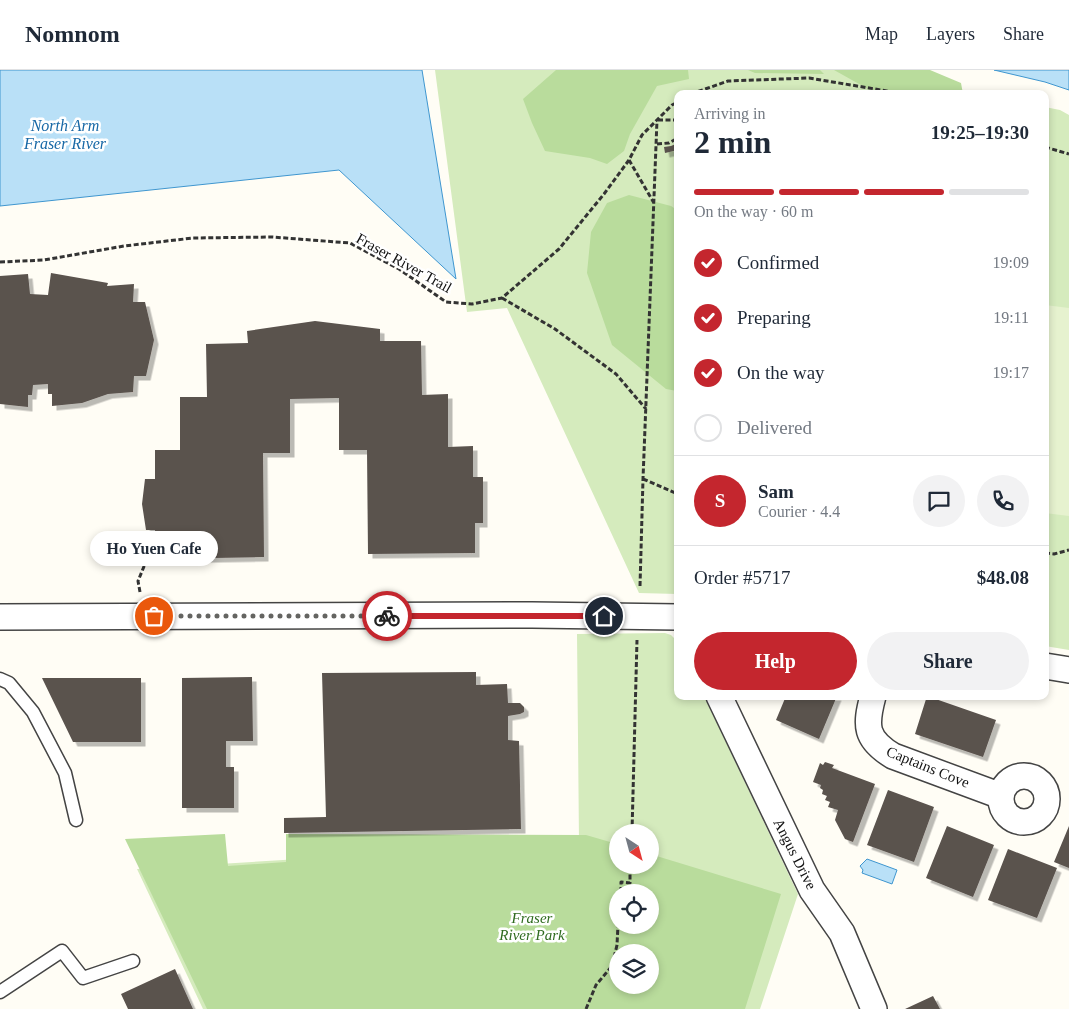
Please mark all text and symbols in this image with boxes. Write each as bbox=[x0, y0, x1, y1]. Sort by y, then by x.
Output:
text: Nomnom bbox=[25, 21, 120, 47]
text: Map bbox=[865, 24, 898, 44]
text: Layers bbox=[926, 24, 975, 44]
text: Share bbox=[1003, 24, 1044, 44]
text: Arriving in bbox=[694, 105, 766, 122]
water label: North Arm Fraser River bbox=[23, 117, 107, 152]
text: 19:25–19:30 bbox=[931, 122, 1029, 143]
text: 2 min bbox=[694, 124, 771, 160]
text: On the way · 60 m bbox=[694, 203, 814, 220]
street label: Fraser River Trail bbox=[353, 230, 455, 296]
icon: check bbox=[694, 249, 722, 277]
text: Confirmed bbox=[737, 252, 819, 273]
text: 19:09 bbox=[993, 254, 1029, 271]
icon: check bbox=[694, 304, 722, 332]
text: Preparing bbox=[737, 307, 811, 328]
text: 19:11 bbox=[993, 309, 1029, 326]
icon: check bbox=[694, 359, 722, 387]
text: On the way bbox=[737, 362, 825, 383]
text: 19:17 bbox=[993, 364, 1029, 381]
text: Delivered bbox=[737, 417, 812, 438]
button: chat bbox=[913, 475, 965, 527]
button: phone bbox=[977, 475, 1029, 527]
text: Sam bbox=[758, 481, 794, 502]
text: S bbox=[715, 490, 725, 511]
text: Courier · 4.4 bbox=[758, 503, 840, 520]
callout: Ho Yuen Cafe bbox=[90, 531, 218, 566]
text: Ho Yuen Cafe bbox=[107, 540, 201, 557]
text: Order #5717 bbox=[694, 567, 791, 588]
text: $48.08 bbox=[977, 567, 1029, 588]
courier bbox=[362, 591, 412, 641]
pin bbox=[133, 595, 175, 637]
pin bbox=[583, 595, 625, 637]
icon: bag bbox=[140, 602, 168, 630]
icon: bike bbox=[373, 602, 401, 630]
icon: home bbox=[590, 602, 618, 630]
button: Help bbox=[694, 632, 857, 690]
button: Share bbox=[867, 632, 1029, 690]
street label: Captains Cove bbox=[884, 743, 972, 791]
street label: Angus Drive bbox=[770, 816, 820, 892]
north arrow bbox=[609, 824, 659, 874]
map controls bbox=[609, 824, 659, 994]
button: locate bbox=[609, 884, 659, 934]
park label: Fraser River Park bbox=[498, 910, 565, 943]
button: layers bbox=[609, 944, 659, 994]

